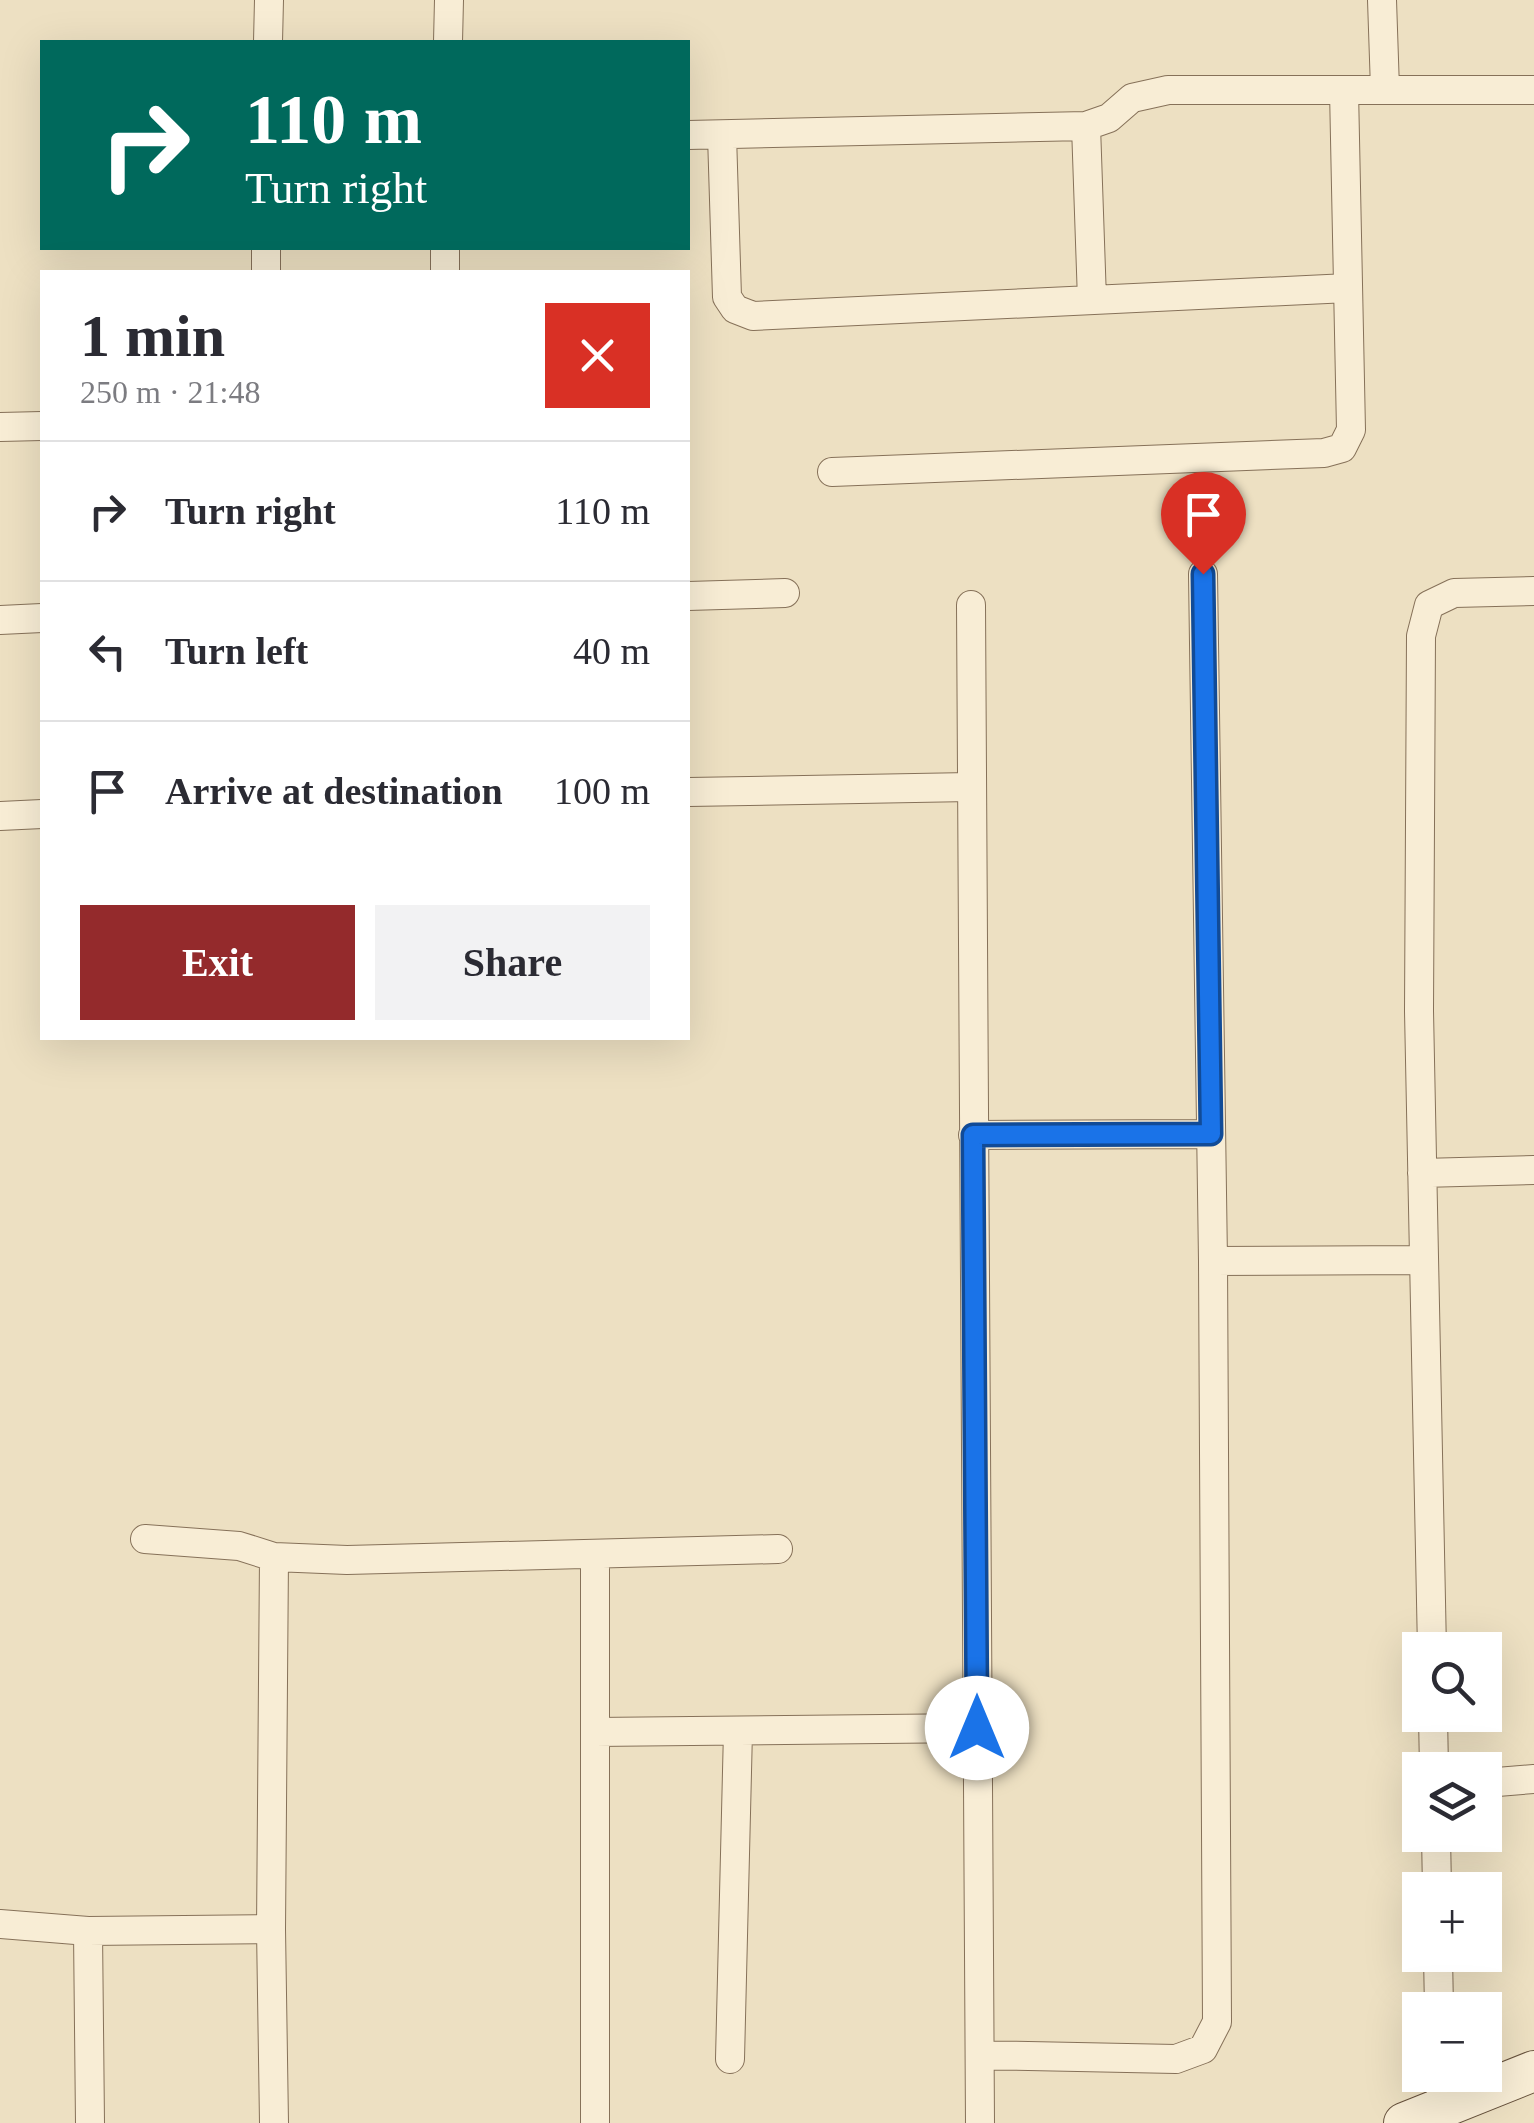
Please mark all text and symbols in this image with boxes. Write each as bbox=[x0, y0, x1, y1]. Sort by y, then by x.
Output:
icon: right bbox=[80, 80, 210, 210]
text: 110 m bbox=[245, 81, 422, 158]
text: Turn right bbox=[245, 163, 427, 213]
text: 1 min bbox=[80, 303, 225, 369]
button: close bbox=[545, 303, 650, 408]
text: 250 m · 21:48 bbox=[80, 374, 260, 410]
pin bbox=[1161, 472, 1246, 575]
icon: right bbox=[80, 484, 135, 539]
icon: arrive bbox=[1176, 487, 1231, 542]
text: Turn right bbox=[165, 490, 336, 532]
text: 110 m bbox=[555, 490, 650, 532]
icon: left bbox=[80, 624, 135, 679]
text: Turn left bbox=[165, 630, 308, 672]
text: 40 m bbox=[573, 630, 650, 672]
icon: arrive bbox=[80, 764, 135, 819]
text: Arrive at destination bbox=[165, 770, 503, 812]
text: 100 m bbox=[554, 770, 650, 812]
button: Exit bbox=[80, 905, 355, 1020]
button: Share bbox=[375, 905, 650, 1020]
map controls bbox=[1402, 1632, 1502, 2092]
button: search bbox=[1402, 1632, 1502, 1732]
position arrow bbox=[925, 1676, 1029, 1780]
button: layers bbox=[1402, 1752, 1502, 1852]
button: + bbox=[1402, 1872, 1502, 1972]
button: − bbox=[1402, 1992, 1502, 2092]

